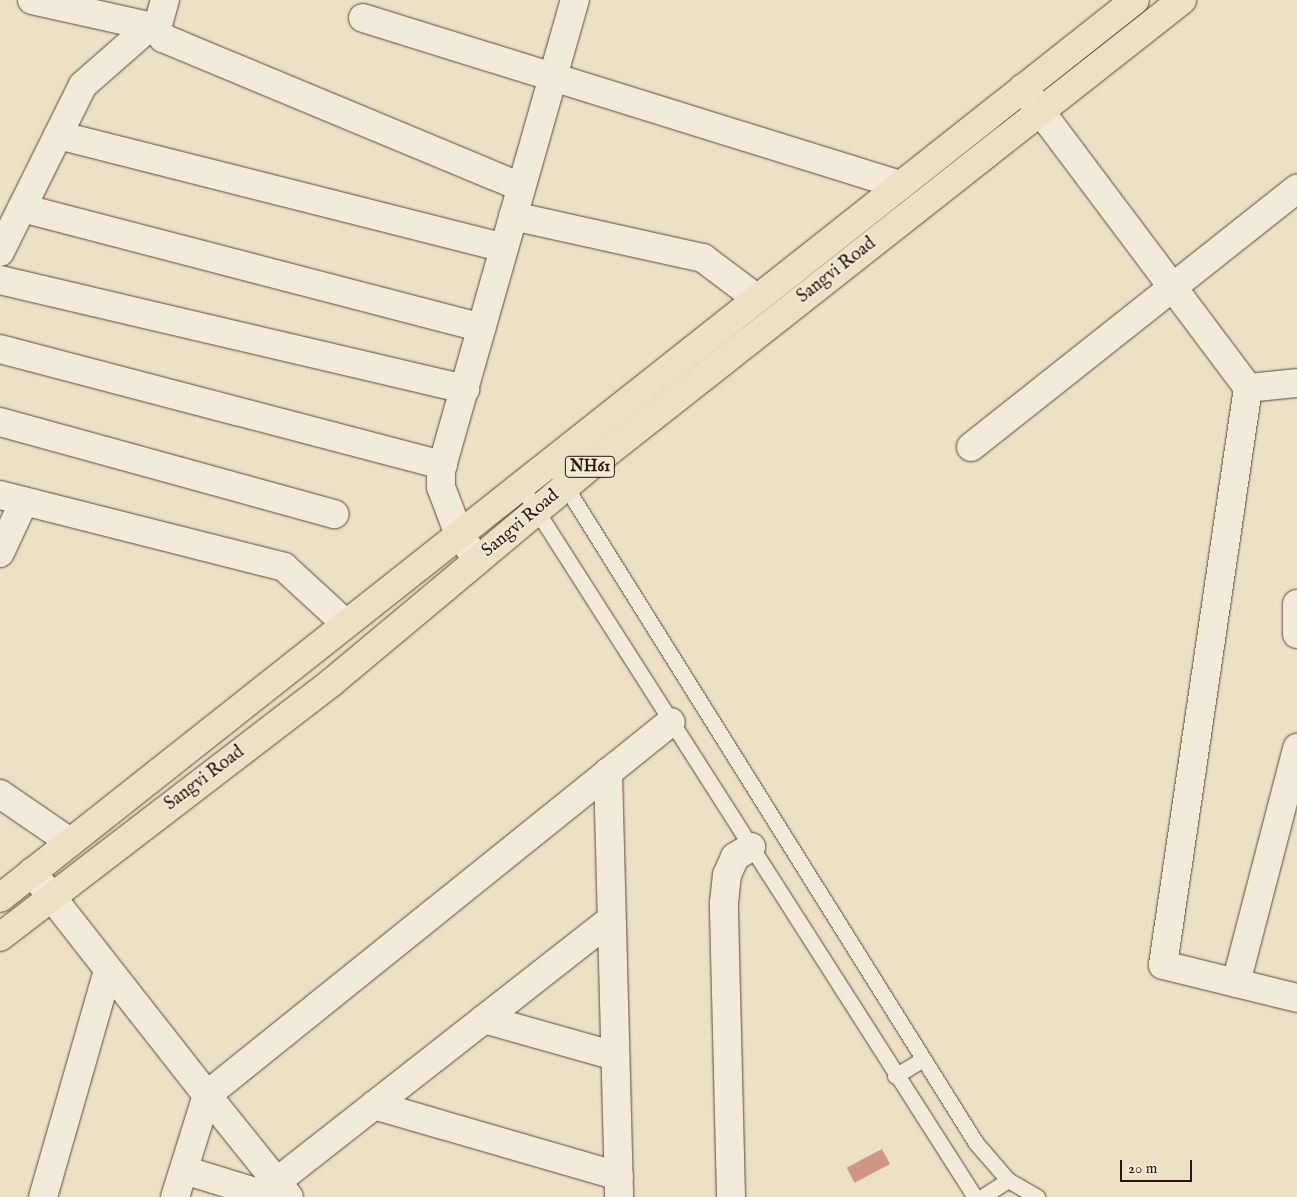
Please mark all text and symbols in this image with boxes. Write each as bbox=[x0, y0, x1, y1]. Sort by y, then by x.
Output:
street label: Sangvi Road bbox=[793, 234, 881, 308]
road number: NH61 bbox=[564, 454, 616, 481]
street label: Sangvi Road bbox=[478, 485, 564, 563]
street label: Sangvi Road bbox=[161, 742, 249, 816]
scale bar bbox=[1122, 1150, 1194, 1182]
text: 20 m bbox=[1128, 1159, 1157, 1178]

